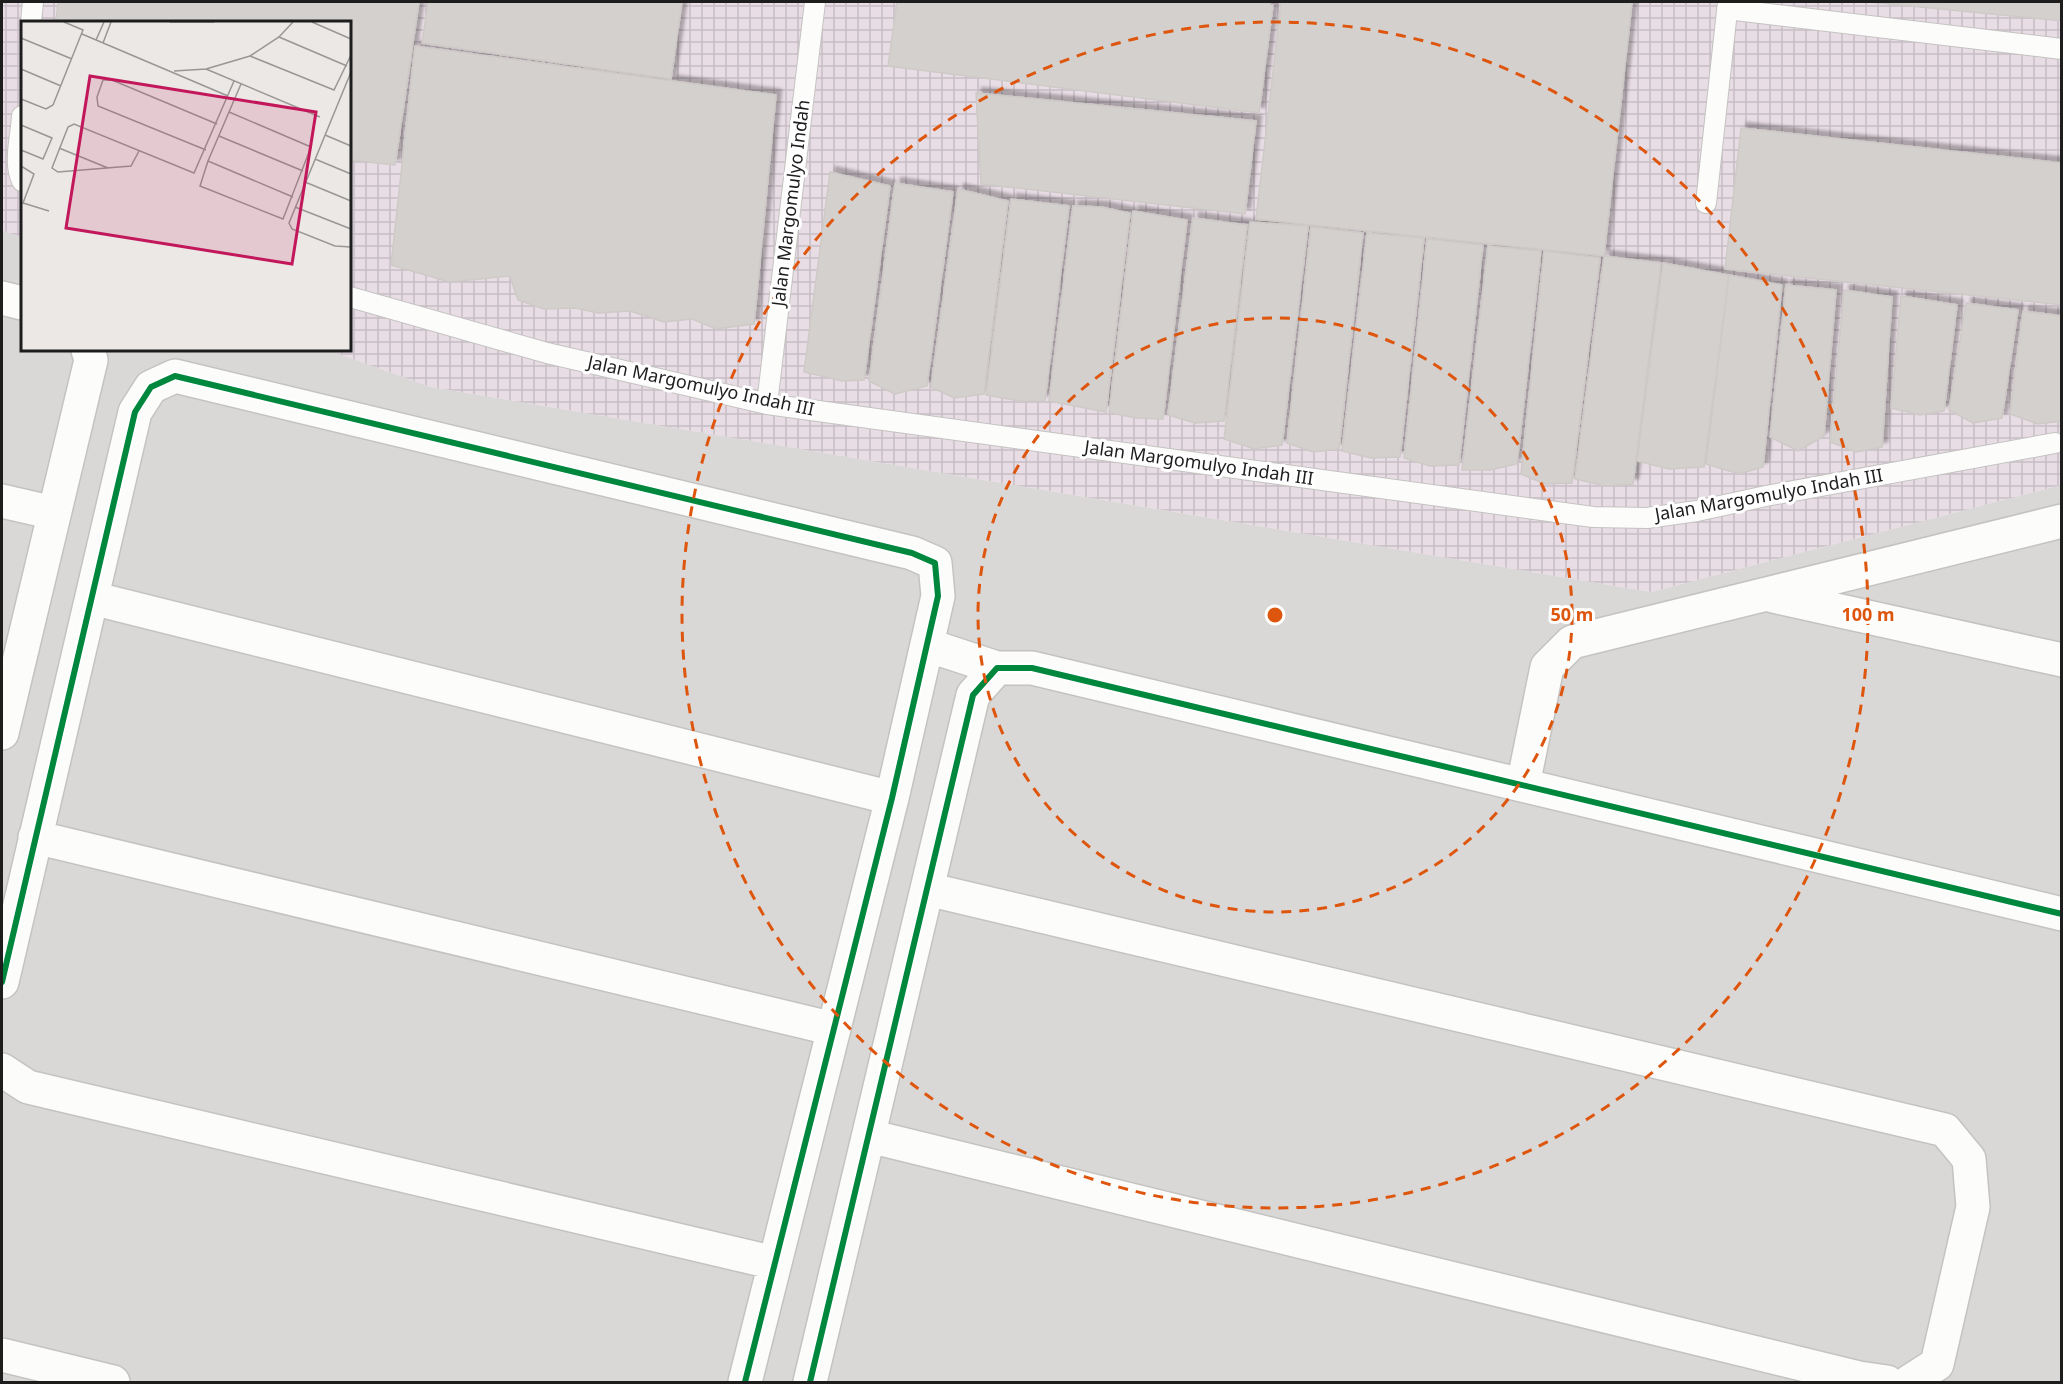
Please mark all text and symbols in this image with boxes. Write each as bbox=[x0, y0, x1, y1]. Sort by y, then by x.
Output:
inset map bbox=[21, 21, 351, 351]
street label: Jalan Margomulyo Indah bbox=[765, 98, 815, 310]
street label: Jalan Margomulyo Indah III bbox=[584, 349, 817, 421]
street label: Jalan Margomulyo Indah III bbox=[1081, 434, 1315, 490]
street label: Jalan Margomulyo Indah III bbox=[1651, 462, 1885, 526]
text: 50 m bbox=[1551, 602, 1593, 626]
text: 100 m bbox=[1841, 602, 1895, 626]
centre of rings bbox=[1265, 605, 1285, 625]

